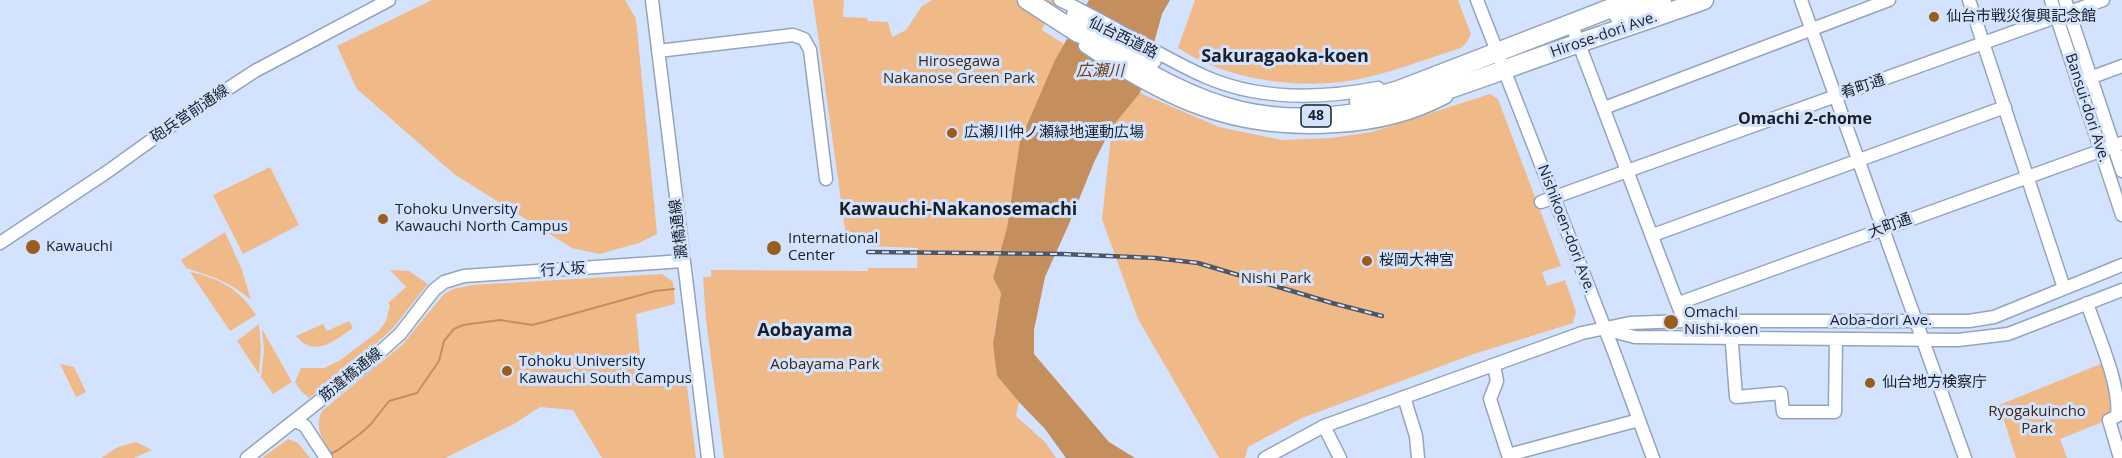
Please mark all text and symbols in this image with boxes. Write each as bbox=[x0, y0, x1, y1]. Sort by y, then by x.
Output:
street label: Hirose-dori Ave. bbox=[1548, 8, 1660, 62]
place label: 仙台市戦災復興記念館 bbox=[1946, 8, 2096, 26]
marker: 仙台市戦災復興記念館 bbox=[1927, 10, 1941, 24]
street label: 仙台西道路 bbox=[1085, 13, 1161, 63]
district label: Sakuragaoka-koen bbox=[1201, 46, 1369, 68]
street label: Bansui-dori Ave. bbox=[2061, 51, 2113, 165]
park label: Hirosegawa Nakanose Green Park bbox=[883, 53, 1035, 88]
water label: 広瀬川 bbox=[1076, 61, 1124, 81]
street label: 肴町通 bbox=[1839, 71, 1887, 103]
street label: 砲兵営前通線 bbox=[148, 81, 232, 147]
road number: 48 bbox=[1301, 105, 1331, 127]
district label: Omachi 2-chome bbox=[1738, 109, 1872, 129]
place label: 広瀬川仲ノ瀬緑地運動広場 bbox=[964, 124, 1144, 142]
marker: 広瀬川仲ノ瀬緑地運動広場 bbox=[945, 126, 959, 140]
street label: Nishikoen-dori Ave. bbox=[1533, 162, 1599, 296]
street label: 澱橋通線 bbox=[666, 198, 692, 260]
district label: Kawauchi-Nakanosemachi bbox=[839, 199, 1077, 221]
place label: Tohoku Unversity Kawauchi North Campus bbox=[395, 201, 568, 236]
street label: 大町通 bbox=[1866, 210, 1914, 242]
marker: Tohoku Unversity Kawauchi North Campus bbox=[376, 212, 390, 226]
place label: International Center bbox=[788, 230, 878, 265]
marker: Kawauchi bbox=[24, 238, 42, 256]
place label: Kawauchi bbox=[46, 238, 113, 256]
marker: International Center bbox=[765, 239, 783, 257]
place label: 桜岡大神宮 bbox=[1379, 252, 1454, 270]
marker: 桜岡大神宮 bbox=[1360, 254, 1374, 268]
street label: 行人坂 bbox=[540, 259, 586, 281]
park label: Nishi Park bbox=[1241, 270, 1311, 288]
place label: Omachi Nishi-koen bbox=[1684, 304, 1759, 339]
street label: Aoba-dori Ave. bbox=[1830, 312, 1932, 330]
marker: Omachi Nishi-koen bbox=[1662, 313, 1680, 331]
district label: Aobayama bbox=[757, 320, 853, 342]
street label: 筋違橋通線 bbox=[316, 344, 386, 406]
place label: Tohoku University Kawauchi South Campus bbox=[519, 353, 692, 388]
park label: Aobayama Park bbox=[770, 356, 880, 374]
marker: Tohoku University Kawauchi South Campus bbox=[500, 364, 514, 378]
place label: 仙台地方検察庁 bbox=[1882, 374, 1987, 392]
marker: 仙台地方検察庁 bbox=[1863, 376, 1877, 390]
park label: Ryogakuincho Park bbox=[1988, 403, 2086, 438]

